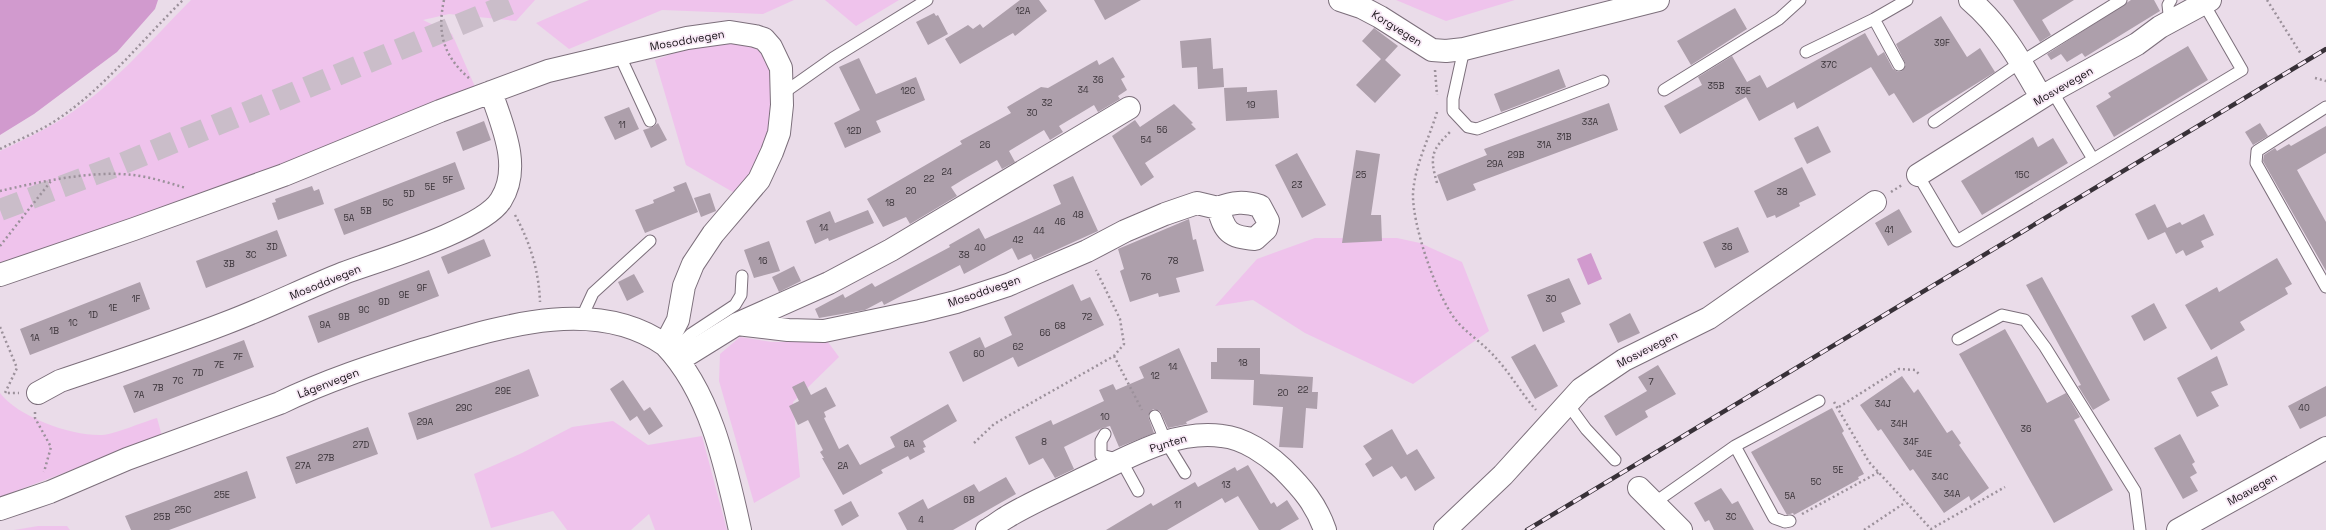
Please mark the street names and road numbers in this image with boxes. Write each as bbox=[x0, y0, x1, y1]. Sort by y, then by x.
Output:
street label: Korgvegen bbox=[1369, 7, 1425, 49]
street label: Mosoddvegen bbox=[649, 27, 725, 53]
street label: Mosvevegen bbox=[2031, 63, 2095, 109]
street label: Mosoddvegen bbox=[287, 261, 363, 303]
street label: Mosoddvegen bbox=[946, 272, 1022, 310]
street label: Mosvevegen bbox=[1614, 328, 1680, 370]
street label: Lågenvegen bbox=[295, 365, 361, 401]
street label: Pynten bbox=[1148, 431, 1188, 455]
street label: Moavegen bbox=[2225, 470, 2279, 508]

